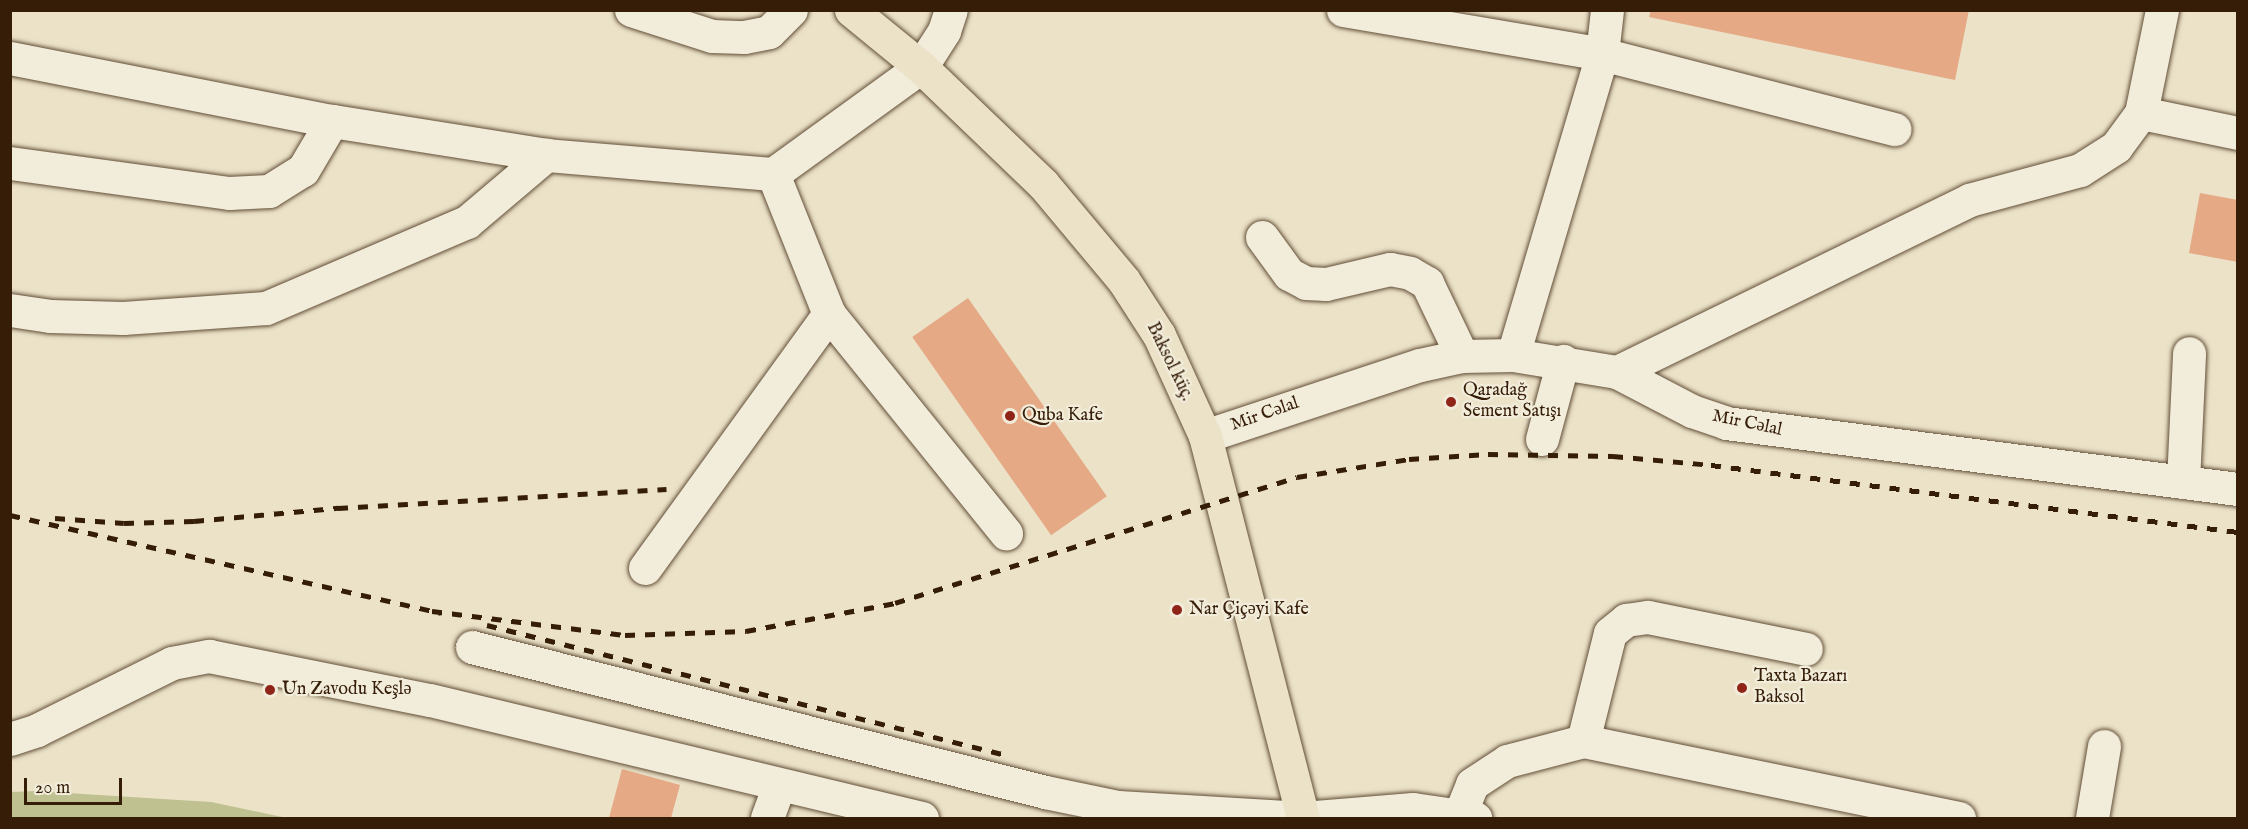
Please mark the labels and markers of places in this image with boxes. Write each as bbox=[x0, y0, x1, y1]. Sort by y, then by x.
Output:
place label: Qaradağ Sement Satışı bbox=[1463, 381, 1561, 424]
marker: Qaradağ Sement Satışı bbox=[1444, 395, 1458, 409]
place label: Quba Kafe bbox=[1022, 405, 1103, 427]
marker: Quba Kafe bbox=[1003, 409, 1017, 423]
place label: Nar Çiçəyi Kafe bbox=[1189, 599, 1309, 621]
marker: Nar Çiçəyi Kafe bbox=[1170, 603, 1184, 617]
place label: Taxta Bazarı Baksol bbox=[1754, 667, 1847, 710]
place label: Un Zavodu Keşlə bbox=[282, 679, 411, 701]
marker: Taxta Bazarı Baksol bbox=[1735, 681, 1749, 695]
marker: Un Zavodu Keşlə bbox=[263, 683, 277, 697]

